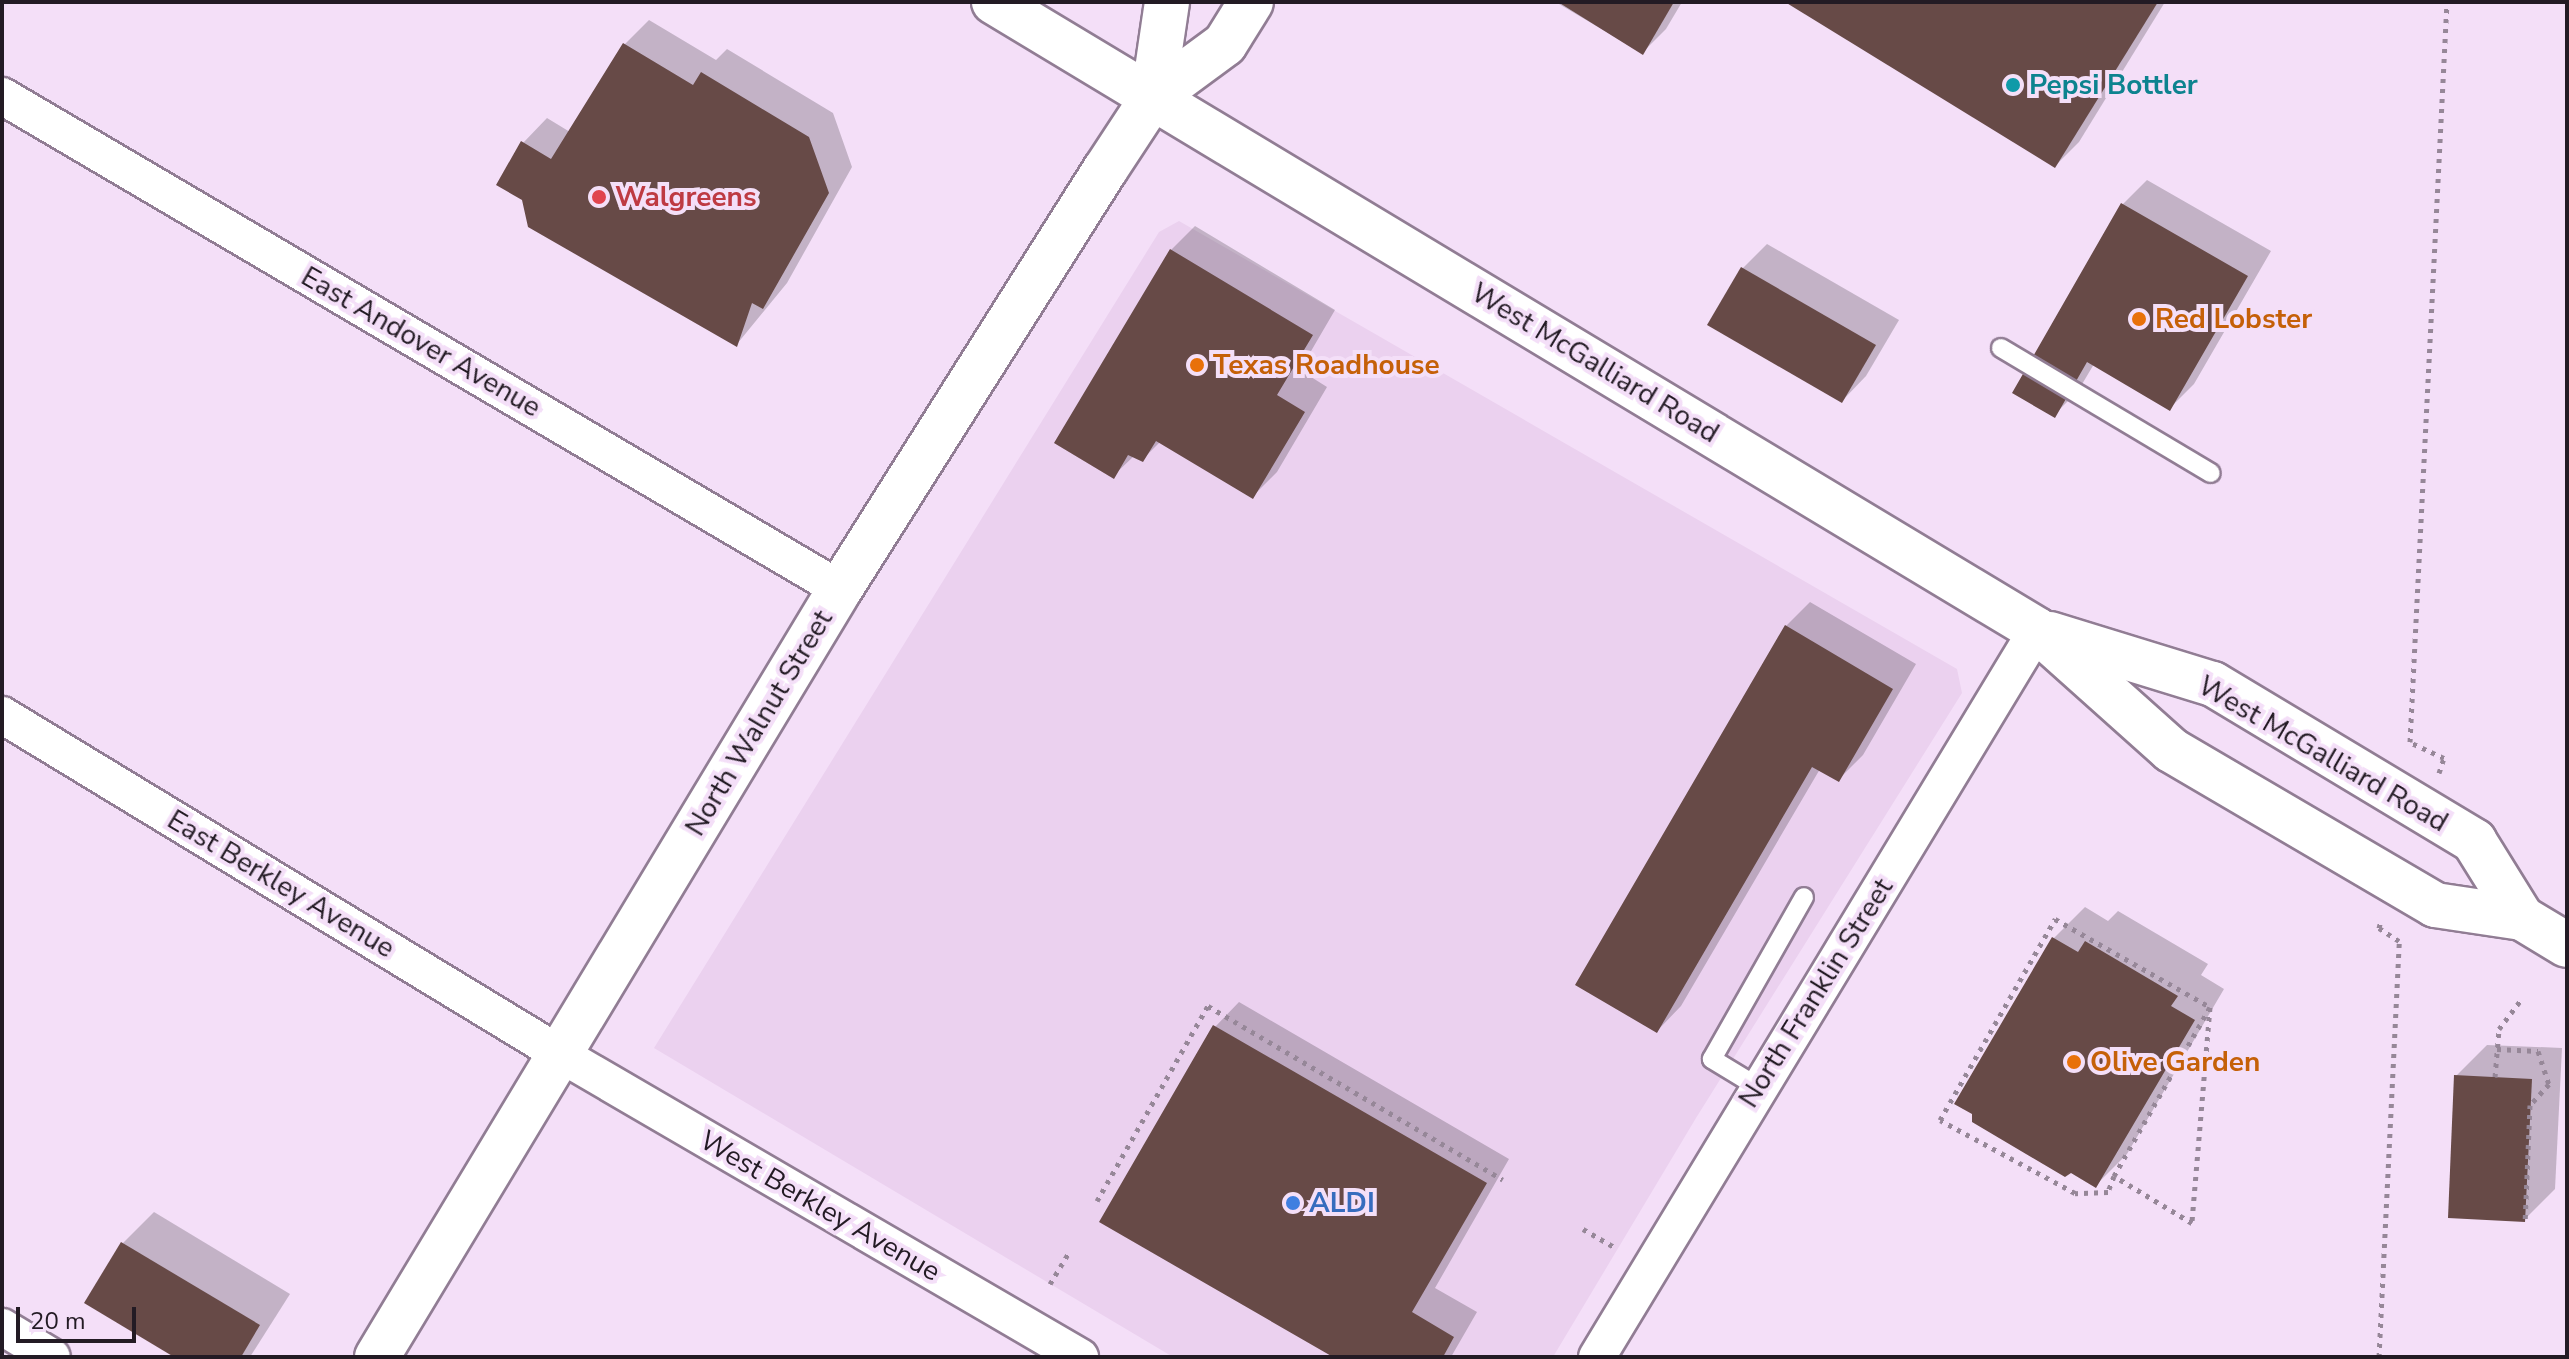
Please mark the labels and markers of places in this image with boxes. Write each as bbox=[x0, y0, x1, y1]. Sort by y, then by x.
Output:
place label: Pepsi Bottler bbox=[2029, 68, 2198, 102]
marker: Pepsi Bottler bbox=[2004, 76, 2022, 94]
place label: Walgreens bbox=[615, 180, 757, 214]
marker: Walgreens bbox=[590, 188, 608, 206]
place label: Red Lobster bbox=[2155, 302, 2312, 336]
marker: Red Lobster bbox=[2130, 310, 2148, 328]
place label: Texas Roadhouse bbox=[1213, 348, 1440, 382]
marker: Texas Roadhouse bbox=[1188, 356, 1206, 374]
place label: Olive Garden bbox=[2090, 1045, 2260, 1079]
marker: Olive Garden bbox=[2065, 1053, 2083, 1071]
place label: ALDI bbox=[1309, 1186, 1375, 1220]
marker: ALDI bbox=[1284, 1194, 1302, 1212]

